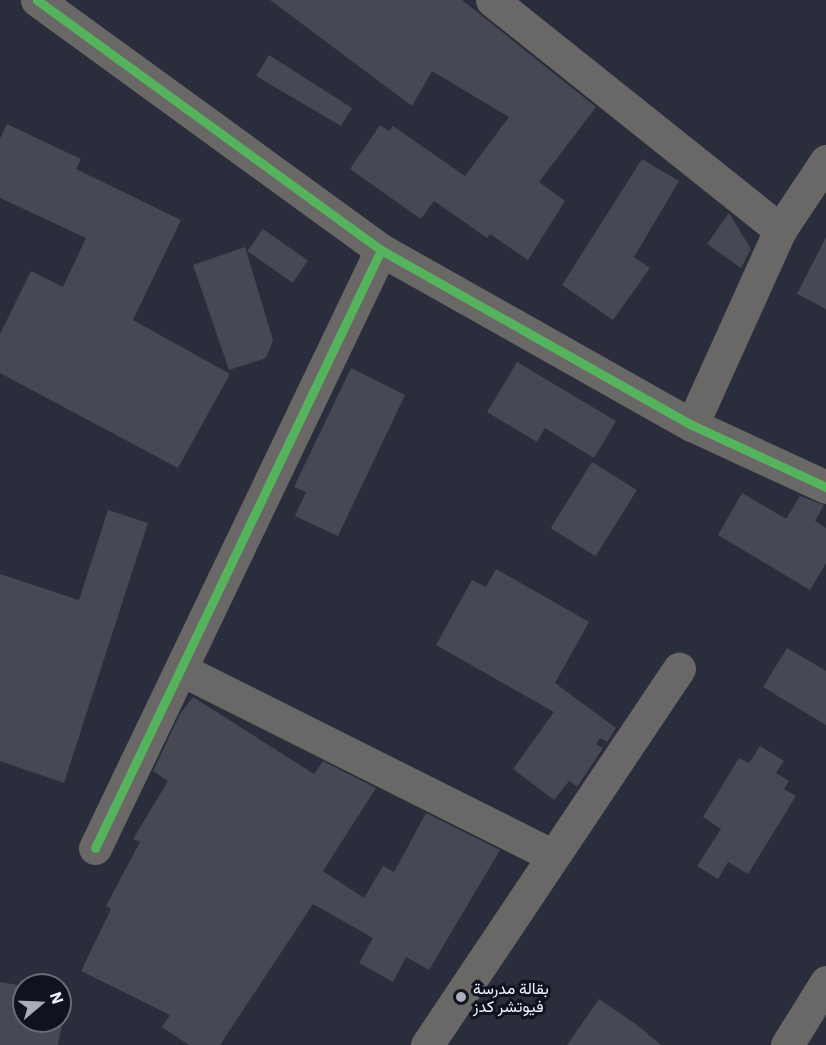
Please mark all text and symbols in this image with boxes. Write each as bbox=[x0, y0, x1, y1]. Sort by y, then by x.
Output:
north arrow bbox=[12, 973, 72, 1033]
place label: بقالة مدرسة فيوتشر كدز bbox=[473, 978, 549, 1016]
text: N bbox=[46, 989, 68, 1007]
marker: بقالة مدرسة فيوتشر كدز bbox=[454, 990, 468, 1004]

